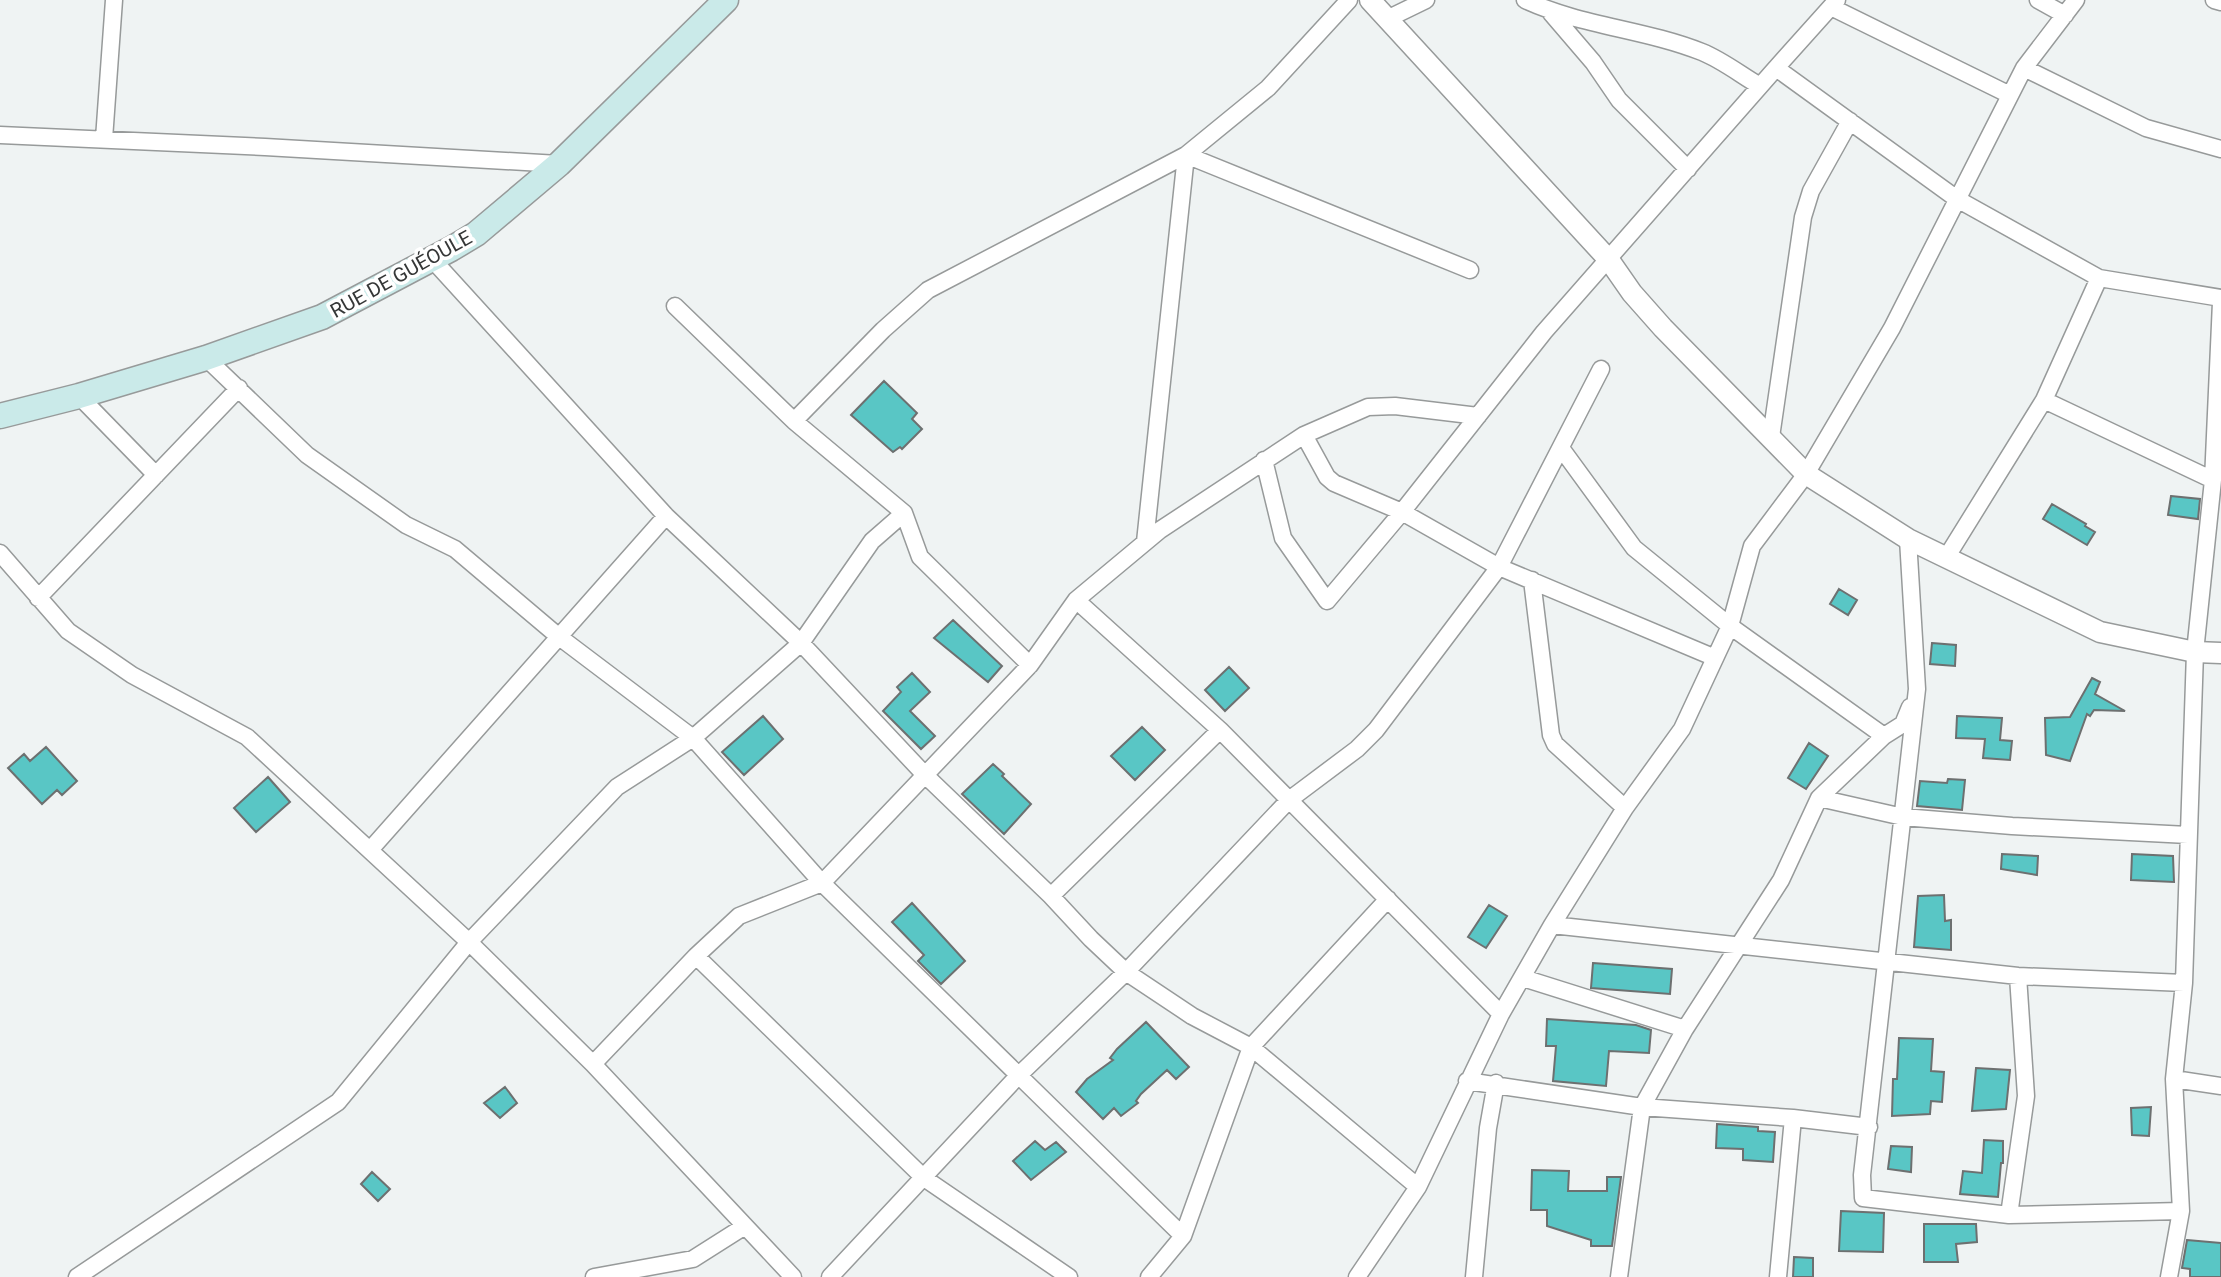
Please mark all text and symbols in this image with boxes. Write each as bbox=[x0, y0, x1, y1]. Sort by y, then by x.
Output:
street label: RUE DE GUÉOULE bbox=[326, 225, 476, 323]

